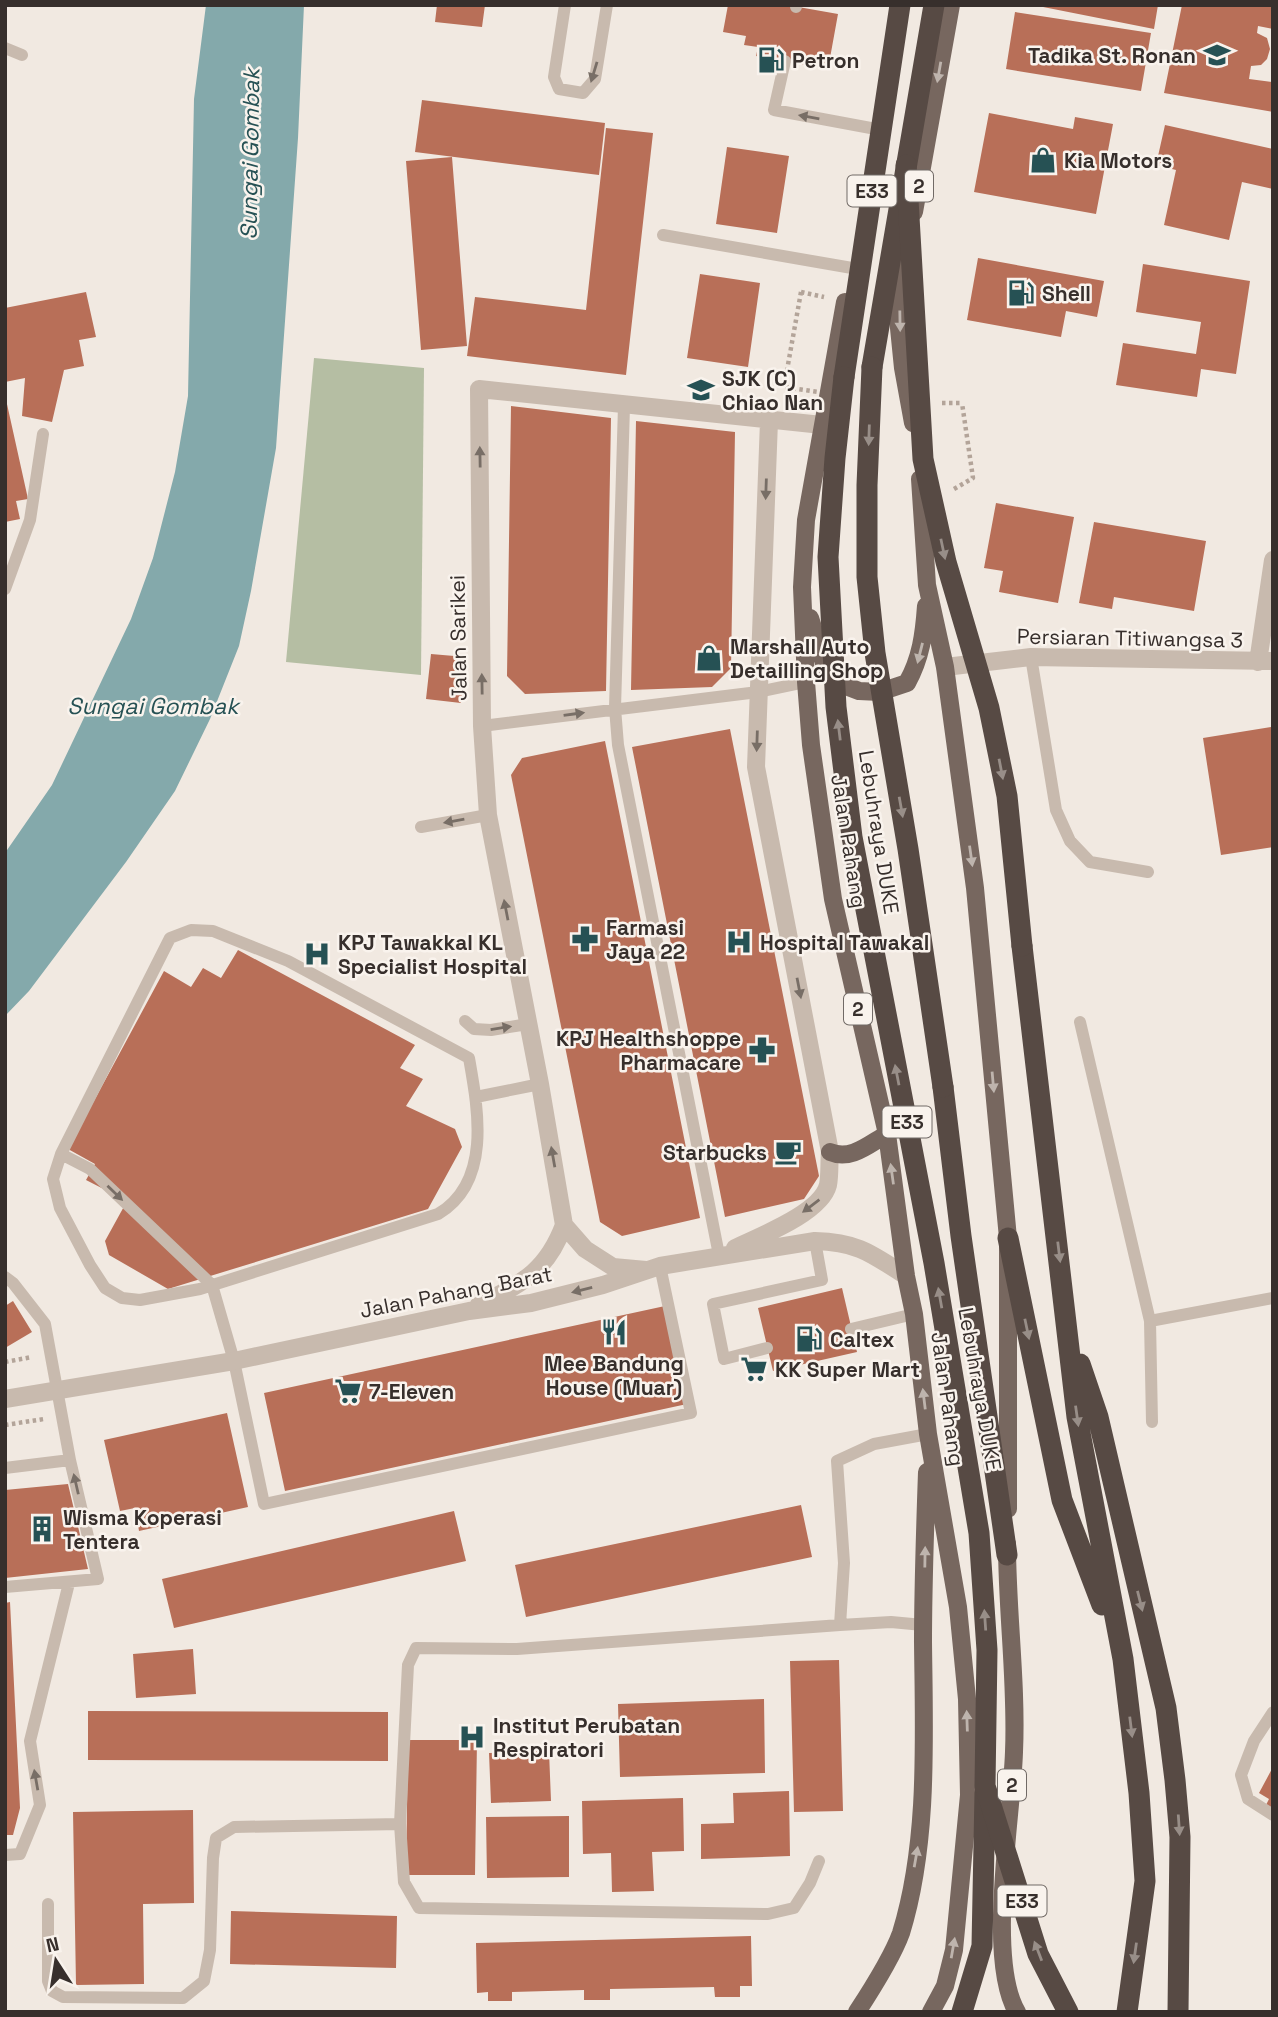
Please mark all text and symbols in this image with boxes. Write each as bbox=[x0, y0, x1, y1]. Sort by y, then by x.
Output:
school or university icon: Tadika St. Ronan bbox=[1202, 40, 1232, 70]
place label: Tadika St. Ronan bbox=[1028, 42, 1196, 69]
fuel station icon: Petron bbox=[756, 45, 786, 75]
place label: Petron bbox=[792, 47, 860, 74]
one-way arrow bbox=[933, 61, 944, 83]
one-way arrow bbox=[589, 62, 599, 83]
water label: Sungai Gombak bbox=[234, 65, 267, 240]
one-way arrow bbox=[798, 111, 820, 122]
shop icon: Kia Motors bbox=[1028, 145, 1058, 175]
place label: Kia Motors bbox=[1064, 147, 1172, 174]
road number: 2 bbox=[905, 170, 933, 202]
road number: E33 bbox=[848, 176, 896, 206]
fuel station icon: Shell bbox=[1006, 278, 1036, 308]
place label: Shell bbox=[1042, 280, 1091, 307]
one-way arrow bbox=[894, 310, 905, 332]
place label: SJK (C) Chiao Nan bbox=[722, 365, 823, 416]
school or university icon: SJK (C) Chiao Nan bbox=[686, 375, 716, 405]
one-way arrow bbox=[863, 424, 874, 446]
one-way arrow bbox=[474, 445, 486, 467]
one-way arrow bbox=[760, 478, 772, 500]
one-way arrow bbox=[937, 538, 948, 560]
street label: Jalan Sarikei bbox=[443, 575, 473, 701]
street label: Persiaran Titiwangsa 3 bbox=[1017, 623, 1243, 653]
place label: Marshall Auto Detailling Shop bbox=[730, 633, 883, 684]
one-way arrow bbox=[914, 642, 925, 664]
shop icon: Marshall Auto Detailling Shop bbox=[694, 643, 724, 673]
one-way arrow bbox=[476, 673, 488, 695]
water label: Sungai Gombak bbox=[67, 691, 241, 721]
one-way arrow bbox=[563, 708, 585, 719]
one-way arrow bbox=[833, 719, 844, 741]
one-way arrow bbox=[751, 730, 762, 752]
street label: Lebuhraya DUKE bbox=[853, 748, 905, 916]
one-way arrow bbox=[996, 758, 1007, 780]
street label: Jalan Pahang bbox=[825, 772, 873, 910]
one-way arrow bbox=[896, 796, 907, 818]
one-way arrow bbox=[443, 816, 465, 827]
one-way arrow bbox=[965, 845, 976, 867]
one-way arrow bbox=[500, 899, 511, 921]
place label: Farmasi Jaya 22 bbox=[606, 914, 685, 965]
pharmacy icon: Farmasi Jaya 22 bbox=[570, 924, 600, 954]
hospital icon: Hospital Tawakal bbox=[724, 927, 754, 957]
place label: KPJ Tawakkal KL Specialist Hospital bbox=[338, 929, 527, 980]
place label: Hospital Tawakal bbox=[760, 929, 929, 956]
hospital icon: KPJ Tawakkal KL Specialist Hospital bbox=[302, 939, 332, 969]
one-way arrow bbox=[793, 978, 804, 1000]
road number: 2 bbox=[844, 993, 872, 1024]
one-way arrow bbox=[490, 1023, 512, 1034]
place label: KPJ Healthshoppe Pharmacare bbox=[556, 1025, 741, 1076]
pharmacy icon: KPJ Healthshoppe Pharmacare bbox=[747, 1035, 777, 1065]
one-way arrow bbox=[892, 1064, 903, 1086]
one-way arrow bbox=[988, 1071, 999, 1093]
road number: E33 bbox=[883, 1106, 932, 1138]
cafe icon: Starbucks bbox=[773, 1137, 803, 1167]
place label: Starbucks bbox=[663, 1139, 767, 1166]
one-way arrow bbox=[547, 1146, 558, 1168]
one-way arrow bbox=[887, 1163, 898, 1185]
one-way arrow bbox=[107, 1185, 124, 1202]
one-way arrow bbox=[802, 1199, 820, 1213]
one-way arrow bbox=[1053, 1241, 1064, 1263]
street label: Jalan Pahang Barat bbox=[358, 1260, 554, 1324]
one-way arrow bbox=[571, 1285, 593, 1296]
one-way arrow bbox=[934, 1287, 945, 1309]
street label: Lebuhraya DUKE bbox=[952, 1305, 1008, 1473]
restaurant icon: Mee Bandung House (Muar) bbox=[599, 1317, 629, 1347]
one-way arrow bbox=[1021, 1318, 1032, 1340]
fuel station icon: Caltex bbox=[794, 1324, 824, 1354]
place label: Caltex bbox=[830, 1326, 894, 1353]
street label: Jalan Pahang bbox=[925, 1330, 971, 1468]
place label: Mee Bandung House (Muar) bbox=[544, 1350, 684, 1401]
supermarket icon: KK Super Mart bbox=[739, 1354, 769, 1384]
place label: KK Super Mart bbox=[775, 1356, 920, 1383]
supermarket icon: 7-Eleven bbox=[333, 1376, 363, 1406]
place label: 7-Eleven bbox=[369, 1378, 454, 1405]
one-way arrow bbox=[918, 1388, 929, 1410]
one-way arrow bbox=[1072, 1406, 1083, 1428]
one-way arrow bbox=[71, 1473, 82, 1495]
place label: Wisma Koperasi Tentera bbox=[63, 1504, 222, 1555]
building icon: Wisma Koperasi Tentera bbox=[27, 1514, 57, 1544]
one-way arrow bbox=[919, 1546, 930, 1568]
one-way arrow bbox=[1135, 1590, 1146, 1612]
one-way arrow bbox=[979, 1609, 990, 1631]
one-way arrow bbox=[962, 1710, 973, 1732]
place label: Institut Perubatan Respiratori bbox=[493, 1712, 680, 1763]
one-way arrow bbox=[1125, 1716, 1136, 1738]
hospital icon: Institut Perubatan Respiratori bbox=[457, 1722, 487, 1752]
one-way arrow bbox=[30, 1769, 41, 1791]
road number: 2 bbox=[998, 1770, 1026, 1800]
one-way arrow bbox=[1174, 1814, 1185, 1836]
one-way arrow bbox=[911, 1846, 922, 1868]
road number: E33 bbox=[998, 1885, 1046, 1916]
north arrow bbox=[21, 1926, 91, 1996]
text: N bbox=[44, 1931, 61, 1958]
one-way arrow bbox=[948, 1937, 959, 1959]
one-way arrow bbox=[1033, 1940, 1044, 1961]
one-way arrow bbox=[1129, 1942, 1140, 1964]

